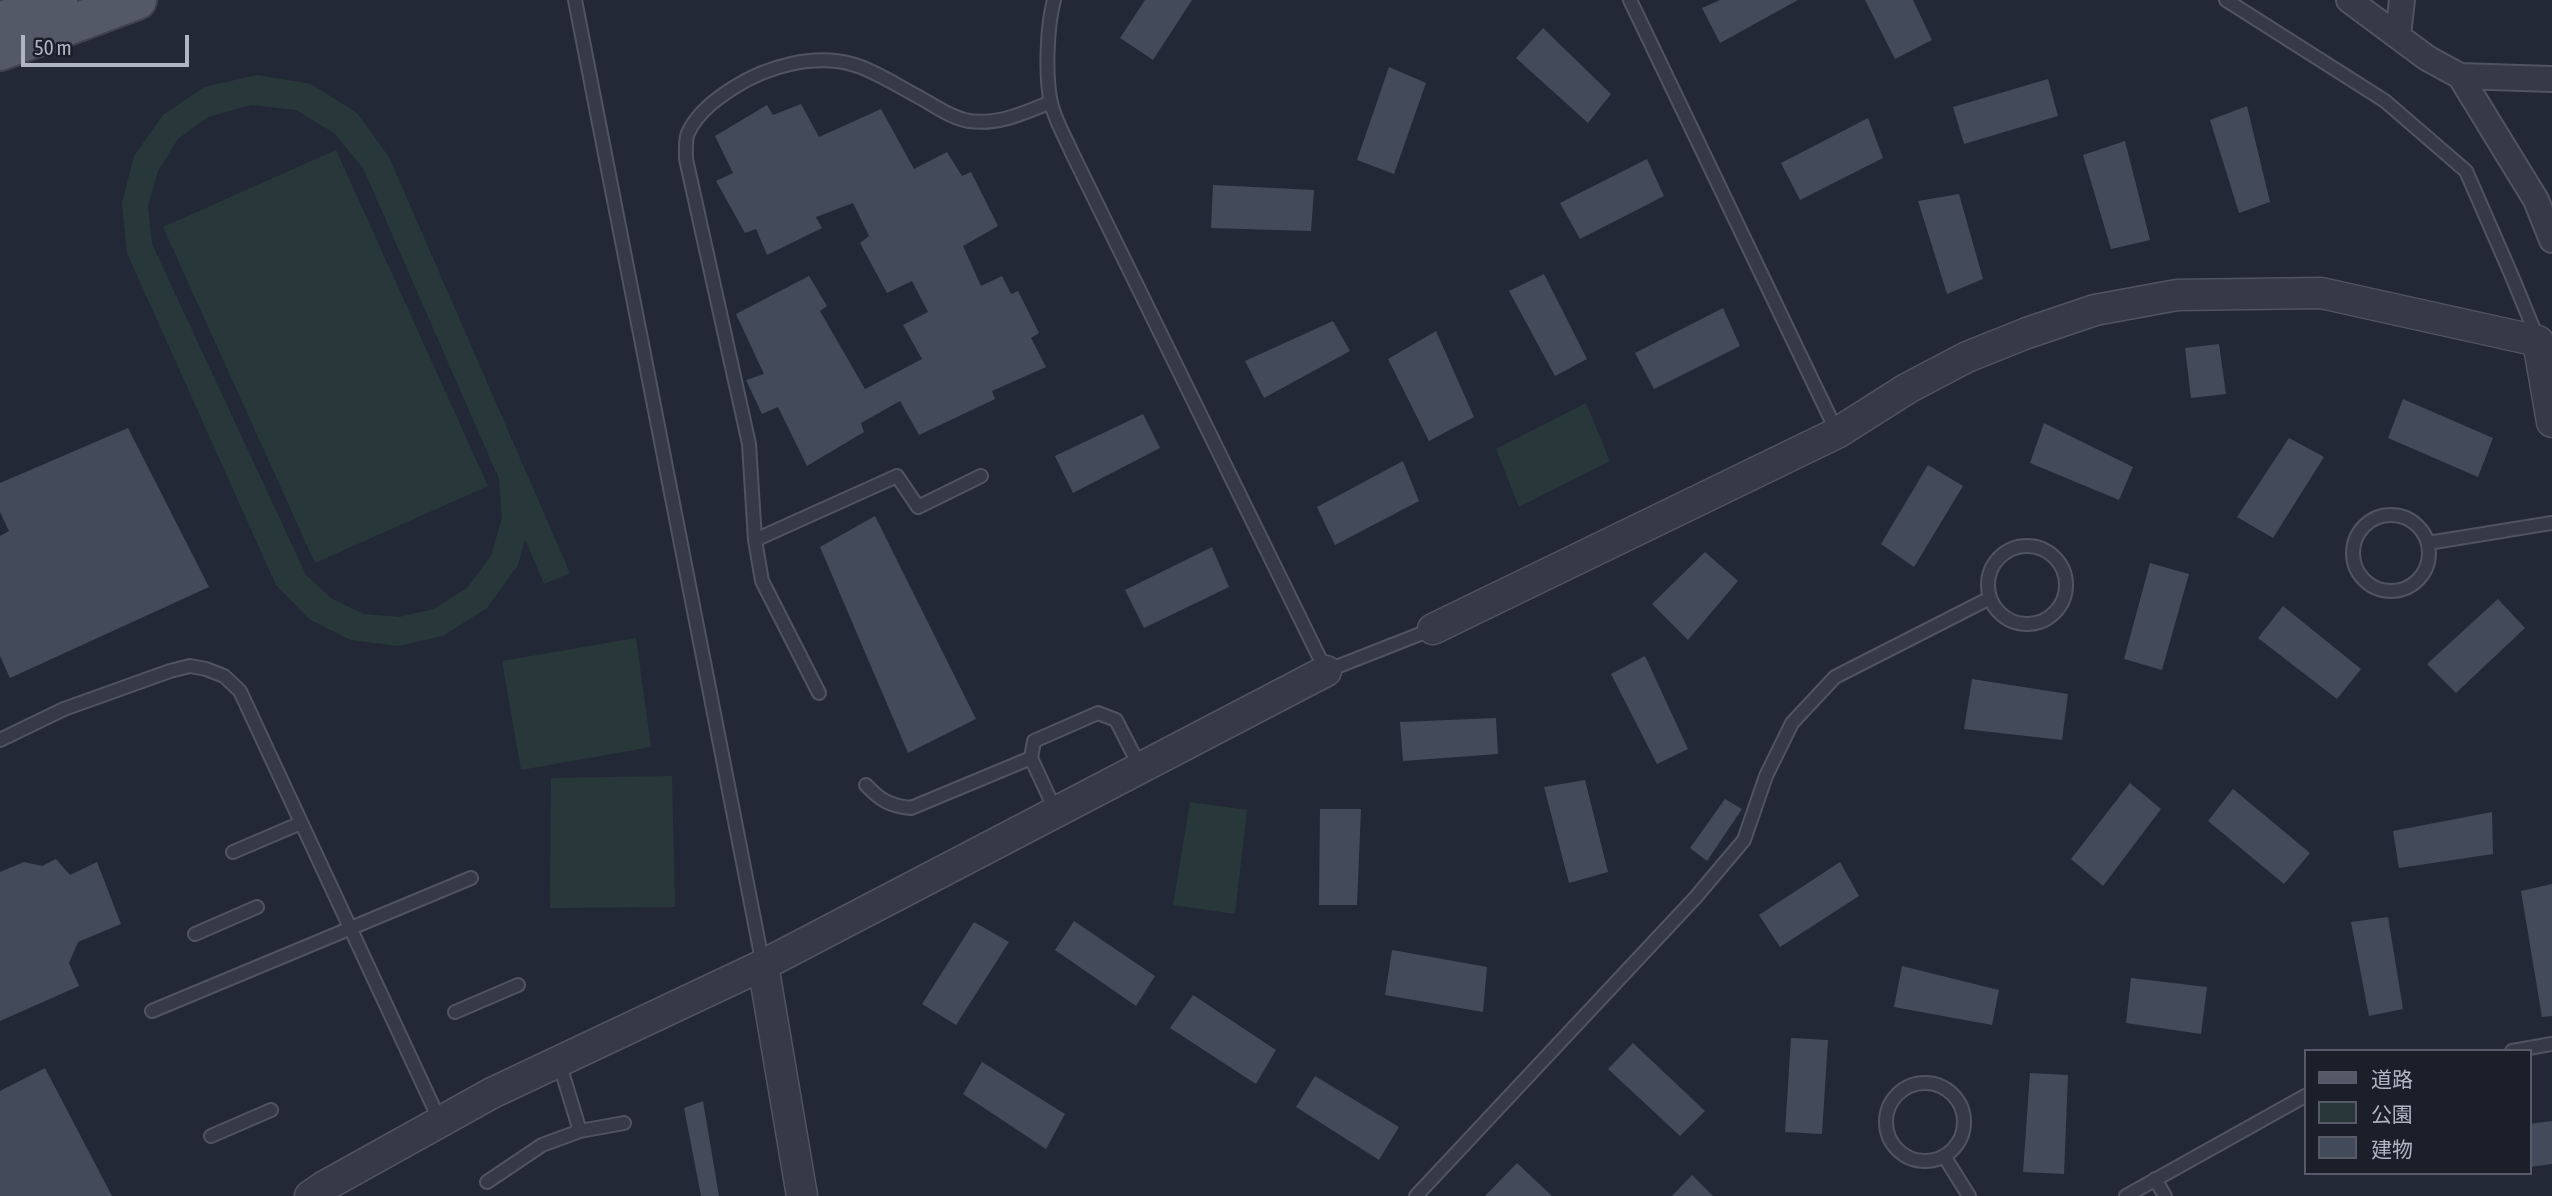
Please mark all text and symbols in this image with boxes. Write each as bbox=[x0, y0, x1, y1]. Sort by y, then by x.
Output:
scale bar bbox=[24, 21, 192, 65]
text: 50 m bbox=[34, 35, 72, 59]
legend bbox=[2304, 1049, 2531, 1175]
text: 道路 bbox=[2371, 1067, 2413, 1091]
text: 公園 bbox=[2371, 1102, 2413, 1126]
text: 建物 bbox=[2371, 1137, 2413, 1161]

